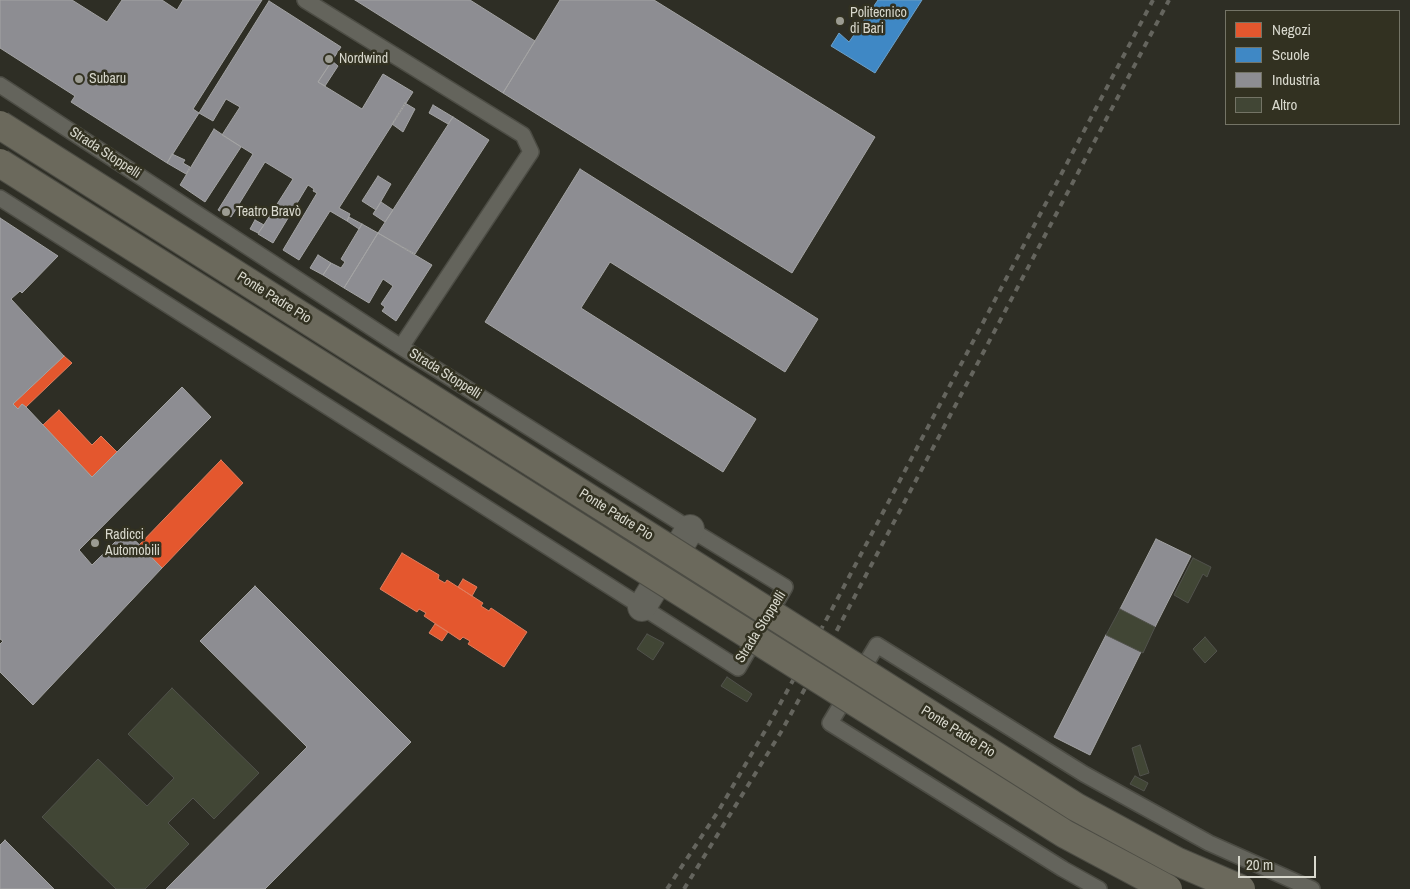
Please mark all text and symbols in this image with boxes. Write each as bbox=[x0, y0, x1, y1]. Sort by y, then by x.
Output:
place label: Politecnico di Bari bbox=[850, 5, 907, 38]
legend bbox=[1225, 10, 1400, 125]
marker: Politecnico di Bari bbox=[834, 15, 846, 27]
text: Negozi bbox=[1272, 19, 1311, 40]
text: Scuole bbox=[1272, 44, 1310, 65]
place label: Nordwind bbox=[339, 51, 388, 67]
marker: Nordwind bbox=[323, 53, 335, 65]
text: Industria bbox=[1272, 69, 1320, 90]
place label: Subaru bbox=[89, 71, 126, 87]
marker: Subaru bbox=[73, 73, 85, 85]
text: Altro bbox=[1272, 94, 1297, 115]
street label: Strada Stoppelli bbox=[66, 124, 144, 182]
place label: Teatro Bravò bbox=[236, 204, 301, 220]
marker: Teatro Bravò bbox=[220, 206, 232, 218]
street label: Ponte Padre Pio bbox=[234, 269, 314, 327]
street label: Strada Stoppelli bbox=[406, 345, 484, 403]
street label: Ponte Padre Pio bbox=[576, 486, 656, 544]
place label: Radicci Automobili bbox=[105, 527, 160, 560]
marker: Radicci Automobili bbox=[89, 537, 101, 549]
street label: Strada Stoppelli bbox=[732, 588, 790, 666]
street label: Ponte Padre Pio bbox=[918, 703, 998, 761]
scale bar bbox=[1240, 846, 1318, 878]
text: 20 m bbox=[1246, 854, 1273, 875]

